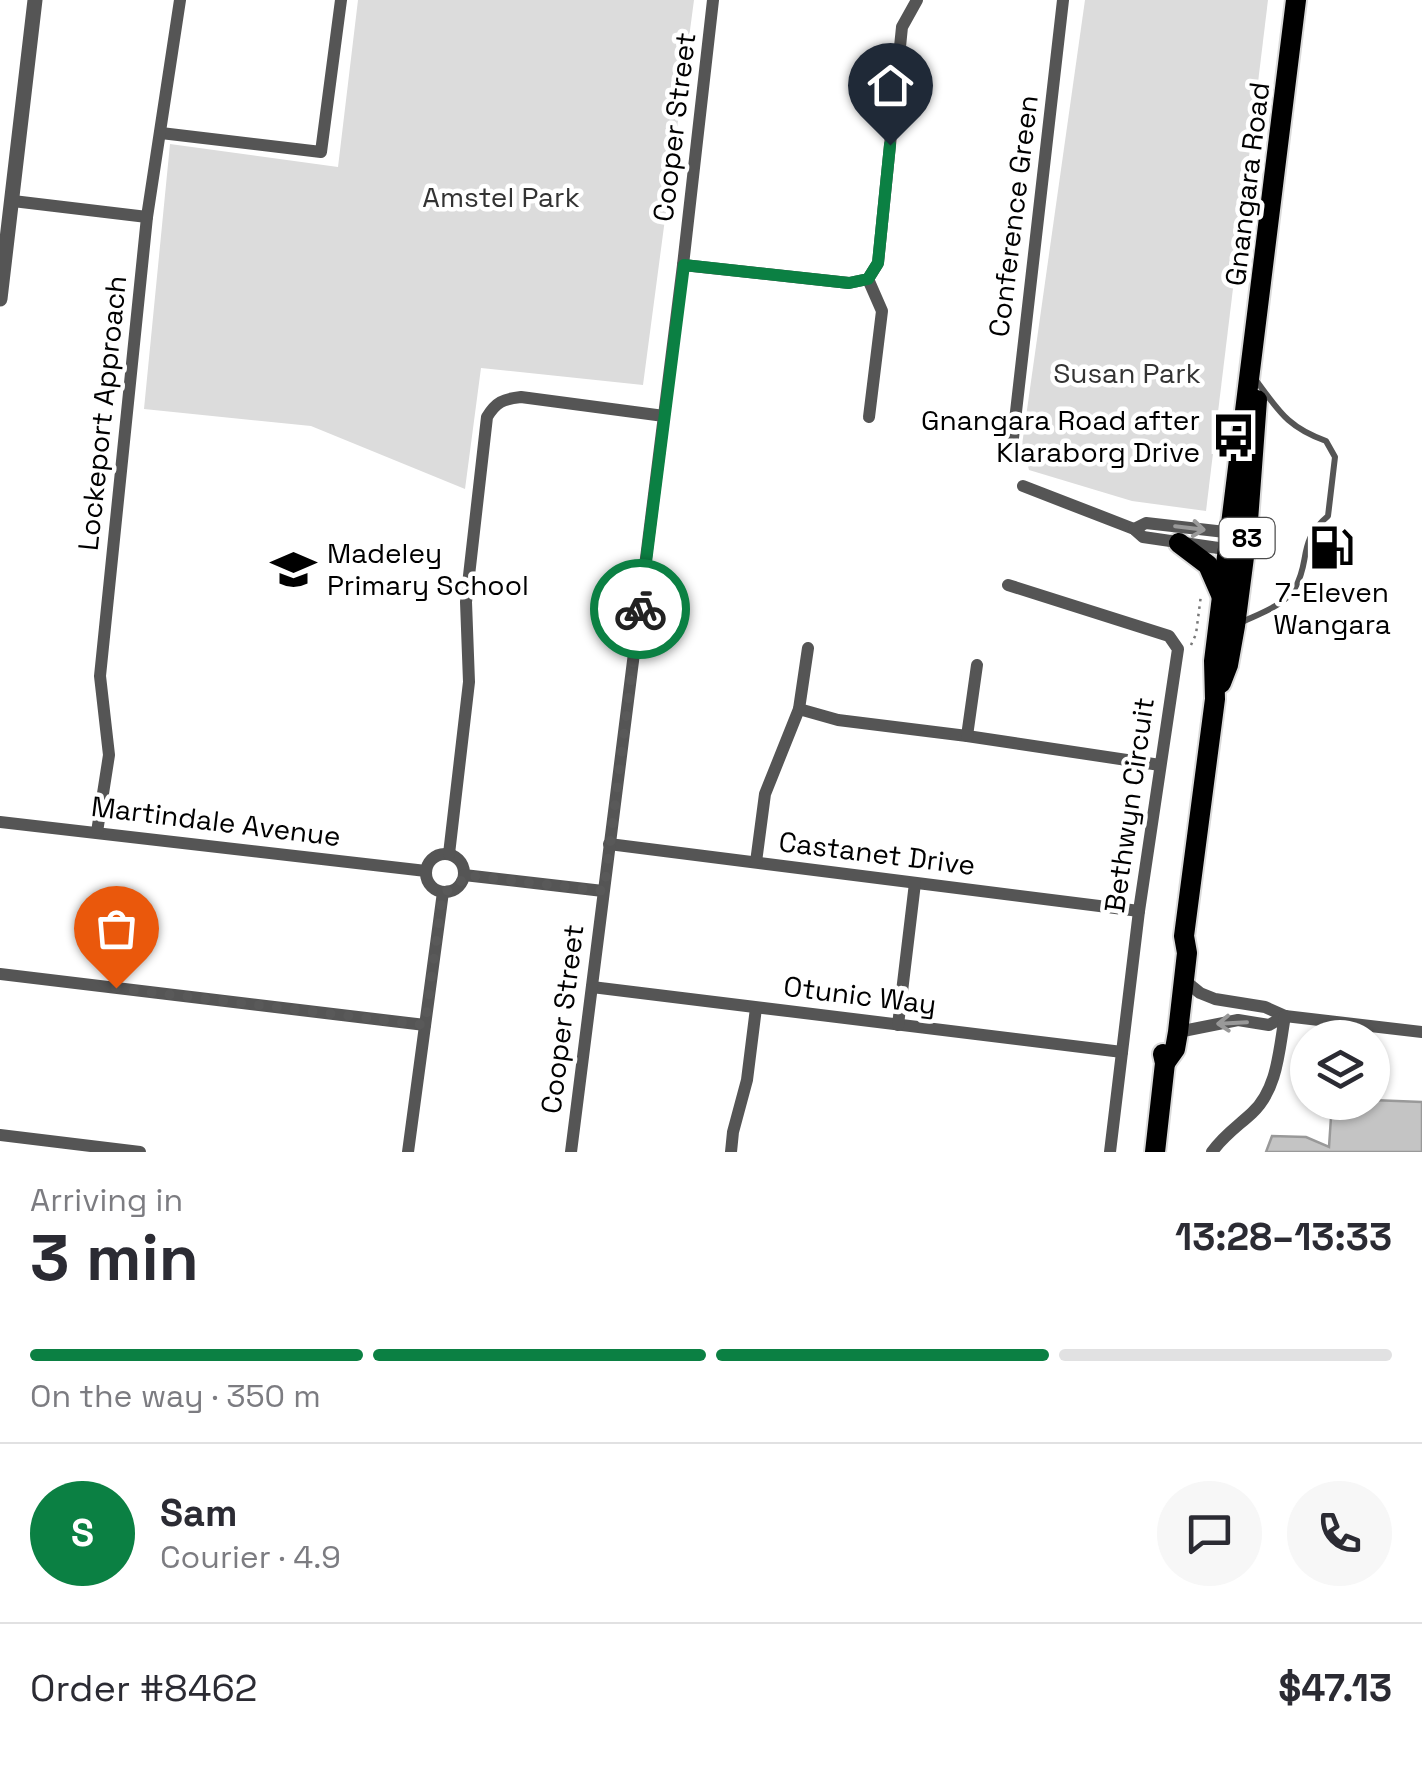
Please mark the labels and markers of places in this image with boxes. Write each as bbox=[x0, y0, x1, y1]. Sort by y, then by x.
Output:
pin bbox=[848, 43, 933, 146]
place label: Gnangara Road after Klaraborg Drive bbox=[921, 402, 1200, 470]
bus stop icon: Gnangara Road after Klaraborg Drive bbox=[1209, 412, 1257, 460]
fuel station icon: 7-Eleven Wangara bbox=[1308, 523, 1356, 571]
place label: Madeley Primary School bbox=[327, 535, 529, 603]
school or university icon: Madeley Primary School bbox=[270, 545, 318, 593]
place label: 7-Eleven Wangara bbox=[1273, 574, 1391, 642]
pin bbox=[74, 886, 159, 989]

